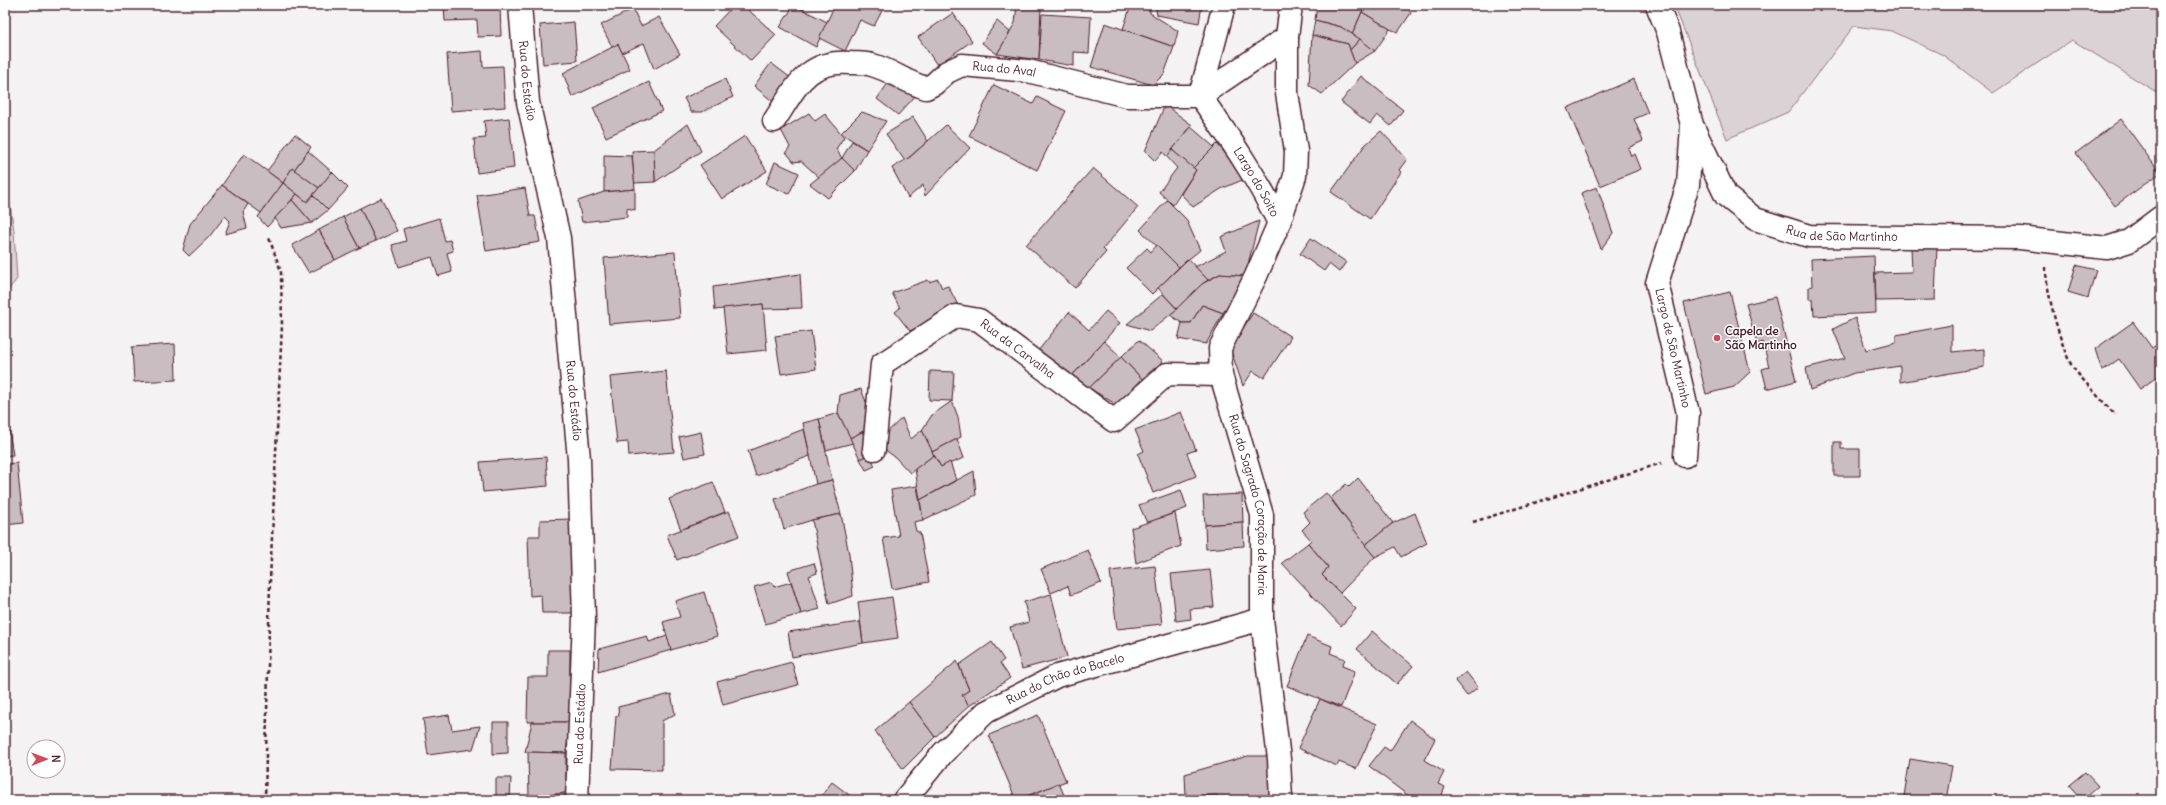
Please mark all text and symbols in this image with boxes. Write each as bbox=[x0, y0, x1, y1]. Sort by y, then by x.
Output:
street label: Rua do Estádio bbox=[516, 40, 540, 122]
street label: Rua do Aval bbox=[972, 58, 1038, 80]
street label: Largo do Soito bbox=[1230, 144, 1283, 219]
street label: Rua de São Martinho bbox=[1784, 221, 1898, 244]
street label: Largo de São Martinho bbox=[1652, 287, 1695, 409]
street label: Rua da Carvalha bbox=[977, 316, 1058, 381]
place label: Capela de São Martinho bbox=[1725, 323, 1797, 352]
marker: Capela de São Martinho bbox=[1712, 333, 1722, 343]
street label: Rua do Estádio bbox=[563, 360, 585, 442]
street label: Rua do Sagrado Coração de Maria bbox=[1226, 412, 1270, 596]
street label: Rua do Chão do Bacelo bbox=[1004, 650, 1126, 707]
street label: Rua do Estádio bbox=[571, 683, 588, 765]
north arrow bbox=[26, 739, 66, 779]
text: N bbox=[49, 755, 63, 763]

